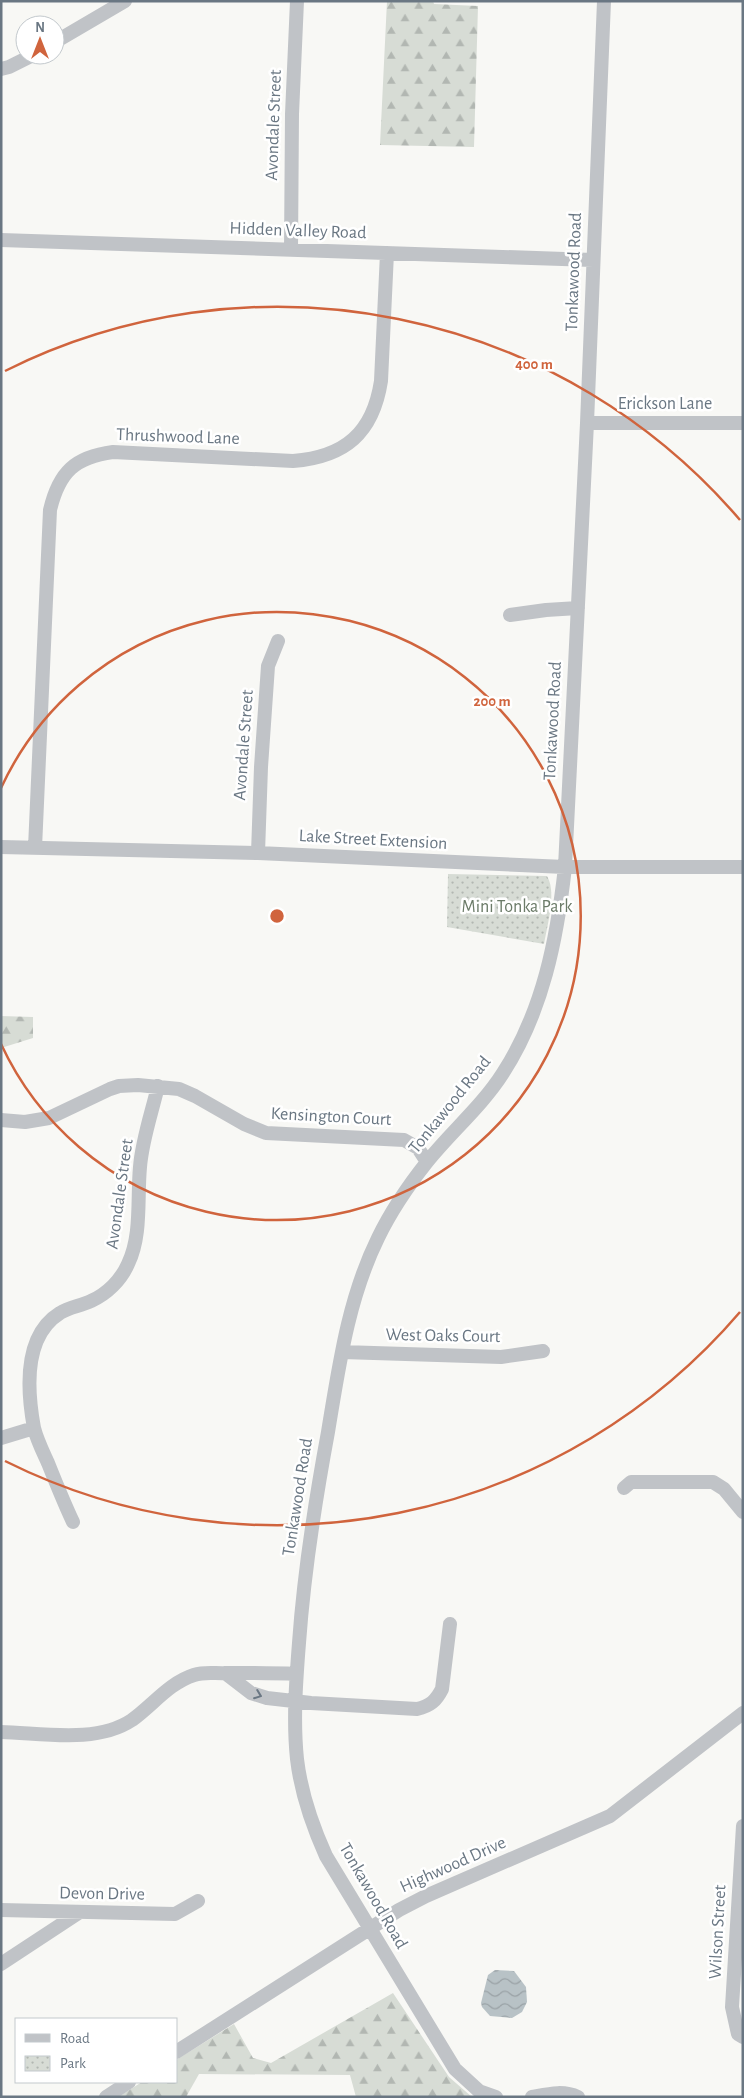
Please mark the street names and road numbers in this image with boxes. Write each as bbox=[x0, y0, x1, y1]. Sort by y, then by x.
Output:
street label: Avondale Street bbox=[263, 69, 285, 181]
street label: Tonkawood Road bbox=[563, 212, 585, 332]
street label: Hidden Valley Road bbox=[229, 220, 367, 242]
street label: Erickson Lane bbox=[618, 395, 712, 413]
street label: Thrushwood Lane bbox=[116, 426, 240, 448]
street label: Tonkawood Road bbox=[541, 661, 565, 781]
street label: Avondale Street bbox=[231, 689, 257, 801]
street label: Lake Street Extension bbox=[298, 827, 448, 853]
street label: Tonkawood Road bbox=[406, 1053, 494, 1157]
street label: Kensington Court bbox=[270, 1105, 392, 1129]
street label: Avondale Street bbox=[103, 1137, 137, 1250]
street label: West Oaks Court bbox=[385, 1326, 501, 1346]
street label: Tonkawood Road bbox=[280, 1437, 316, 1557]
street label: Highwood Drive bbox=[397, 1834, 509, 1896]
street label: Tonkawood Road bbox=[335, 1840, 411, 1952]
street label: Devon Drive bbox=[59, 1884, 145, 1904]
street label: Wilson Street bbox=[707, 1884, 729, 1980]

